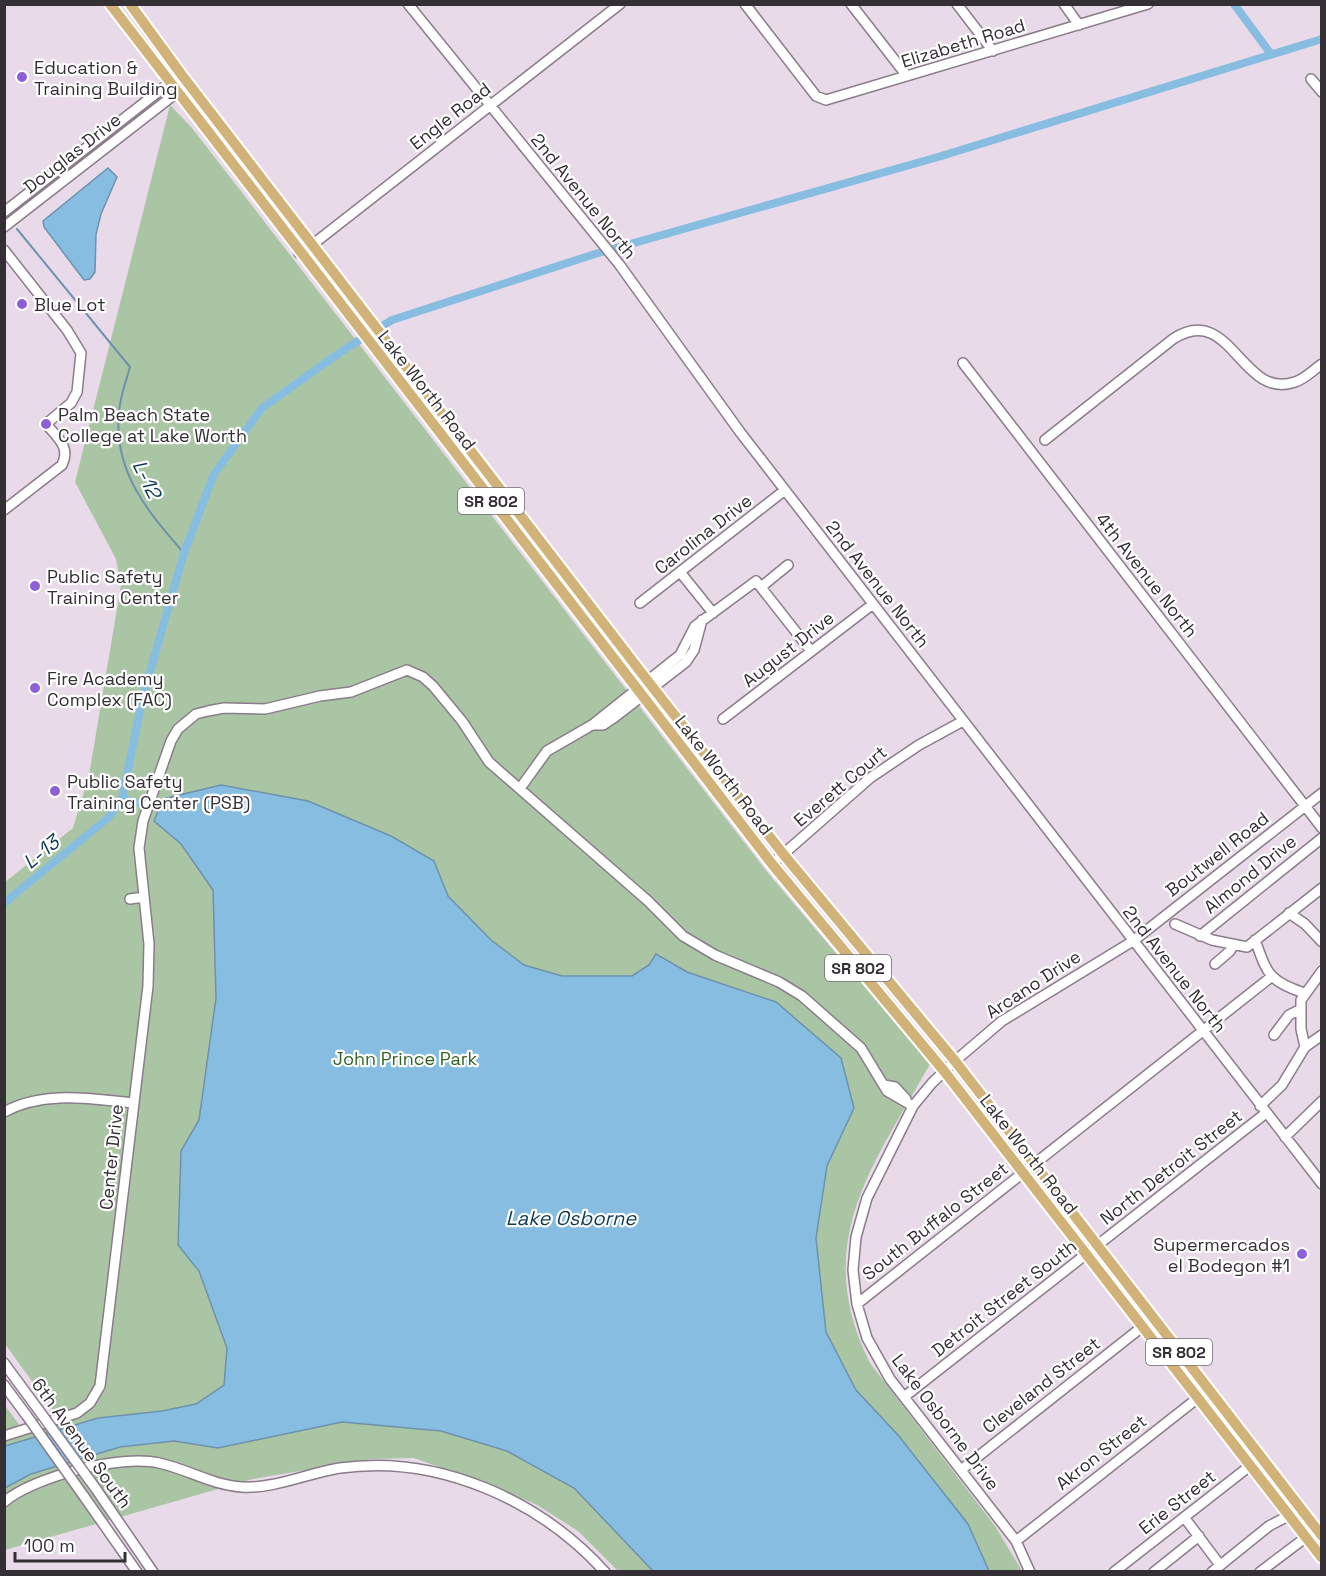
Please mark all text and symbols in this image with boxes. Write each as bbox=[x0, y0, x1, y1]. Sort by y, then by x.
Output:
street label: Elizabeth Road bbox=[898, 13, 1028, 73]
place label: Education & Training Building bbox=[34, 56, 177, 100]
marker: Education & Training Building bbox=[15, 70, 29, 84]
street label: Engle Road bbox=[405, 77, 495, 155]
street label: Douglas Drive bbox=[19, 108, 125, 198]
street label: 2nd Avenue North bbox=[526, 128, 642, 264]
place label: Blue Lot bbox=[34, 293, 105, 316]
marker: Blue Lot bbox=[15, 297, 29, 311]
street label: Lake Worth Road bbox=[373, 325, 481, 455]
place label: Palm Beach State College at Lake Worth bbox=[58, 403, 247, 447]
marker: Palm Beach State College at Lake Worth bbox=[39, 417, 53, 431]
water label: L-12 bbox=[127, 456, 168, 504]
road number: SR 802 bbox=[458, 488, 524, 514]
street label: Carolina Drive bbox=[650, 489, 756, 579]
street label: 4th Avenue North bbox=[1091, 508, 1203, 642]
street label: 2nd Avenue North bbox=[821, 516, 935, 652]
place label: Public Safety Training Center bbox=[47, 565, 179, 609]
marker: Public Safety Training Center bbox=[28, 579, 42, 593]
street label: August Drive bbox=[737, 606, 839, 692]
place label: Fire Academy Complex (FAC) bbox=[47, 667, 172, 711]
marker: Fire Academy Complex (FAC) bbox=[28, 681, 42, 695]
street label: Lake Worth Road bbox=[670, 710, 778, 840]
street label: Everett Court bbox=[789, 740, 891, 832]
place label: Public Safety Training Center (PSB) bbox=[67, 770, 250, 814]
marker: Public Safety Training Center (PSB) bbox=[48, 784, 62, 798]
street label: Boutwell Road bbox=[1161, 807, 1273, 901]
water label: L-13 bbox=[17, 827, 67, 875]
street label: Almond Drive bbox=[1199, 830, 1301, 918]
street label: 2nd Avenue North bbox=[1118, 901, 1232, 1037]
street label: Arcano Drive bbox=[981, 945, 1085, 1023]
road number: SR 802 bbox=[825, 955, 891, 981]
park label: John Prince Park bbox=[333, 1047, 478, 1070]
street label: Lake Worth Road bbox=[975, 1089, 1083, 1219]
street label: Center Drive bbox=[94, 1103, 128, 1211]
street label: North Detroit Street bbox=[1095, 1104, 1247, 1230]
street label: South Buffalo Street bbox=[857, 1157, 1013, 1285]
water label: Lake Osborne bbox=[506, 1205, 637, 1231]
place label: Supermercados el Bodegon #1 bbox=[1153, 1233, 1290, 1277]
street label: Detroit Street South bbox=[927, 1234, 1081, 1362]
marker: Supermercados el Bodegon #1 bbox=[1295, 1247, 1309, 1261]
street label: Cleveland Street bbox=[977, 1332, 1105, 1438]
road number: SR 802 bbox=[1146, 1339, 1212, 1365]
street label: Lake Osborne Drive bbox=[887, 1349, 1005, 1495]
street label: 6th Avenue South bbox=[27, 1373, 137, 1513]
street label: Akron Street bbox=[1051, 1409, 1151, 1495]
street label: Erie Street bbox=[1134, 1465, 1220, 1539]
scale bar bbox=[15, 1525, 124, 1563]
text: 100 m bbox=[24, 1534, 75, 1557]

